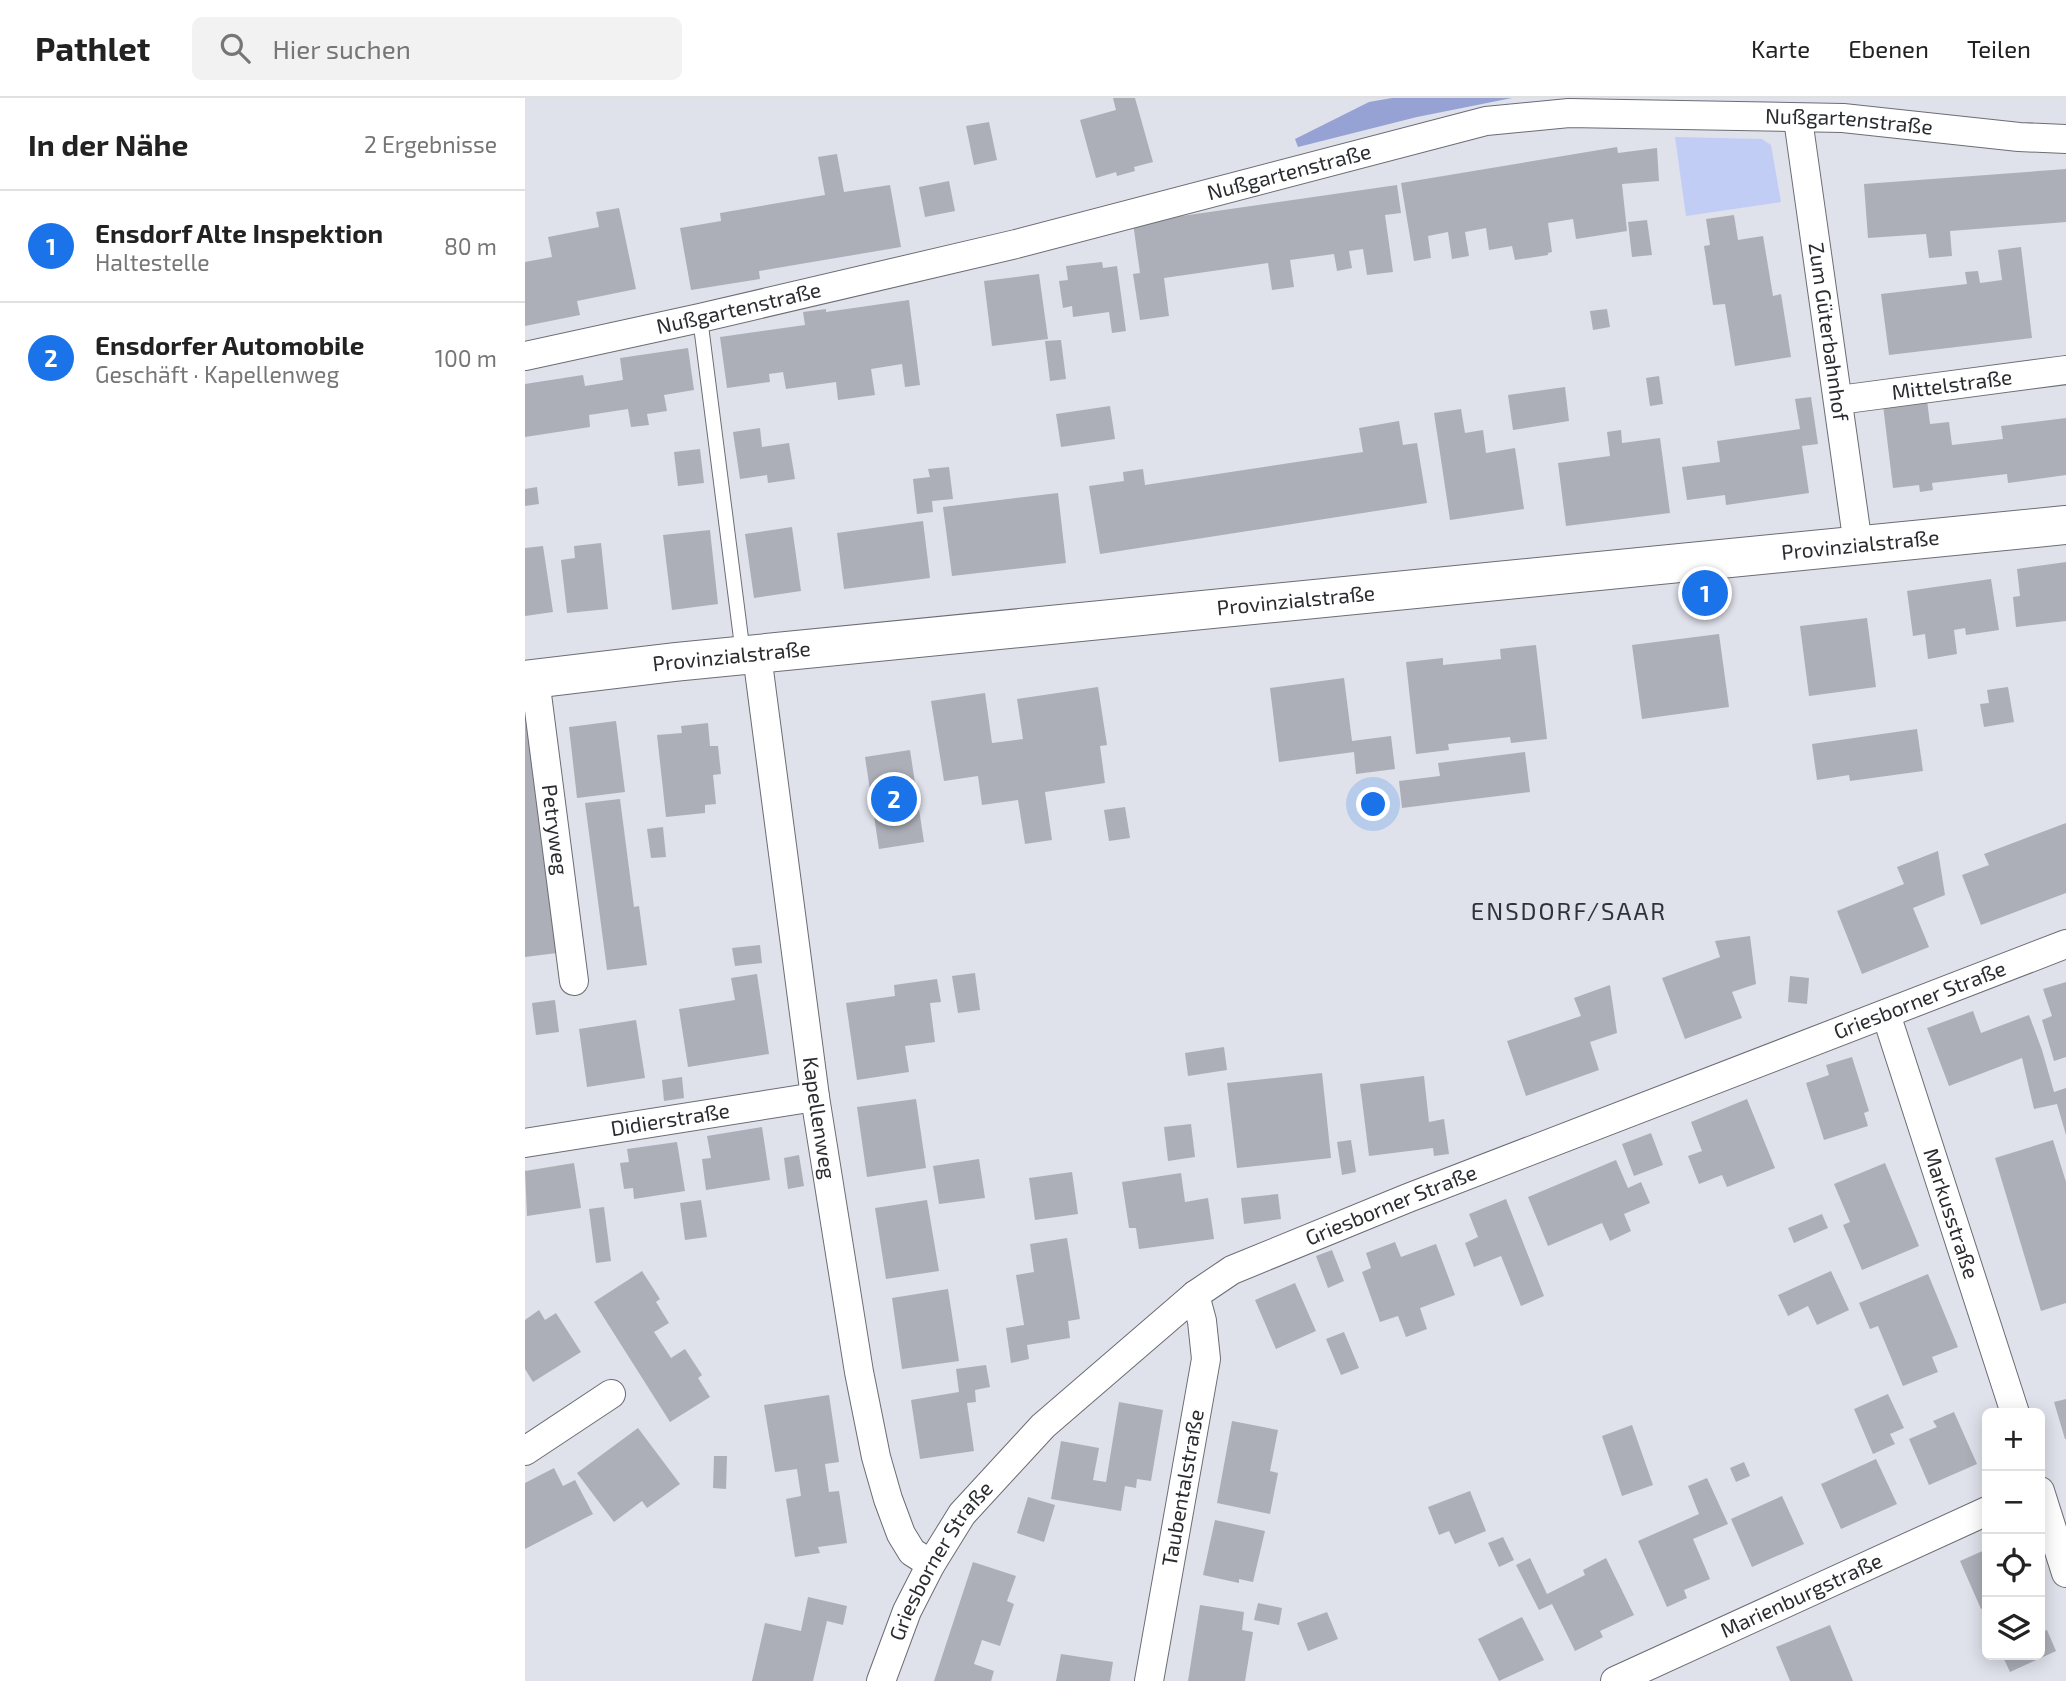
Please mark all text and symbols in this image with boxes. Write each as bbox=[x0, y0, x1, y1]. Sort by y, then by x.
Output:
search box bbox=[192, 17, 682, 80]
text: Pathlet bbox=[35, 28, 150, 68]
icon: search bbox=[216, 29, 254, 67]
text: Hier suchen bbox=[272, 33, 411, 64]
text: Karte bbox=[1751, 34, 1810, 63]
text: Ebenen bbox=[1848, 34, 1929, 63]
text: Teilen bbox=[1967, 34, 2031, 63]
street label: Nußgartenstraße bbox=[1765, 103, 1934, 139]
text: In der Nähe bbox=[28, 126, 189, 162]
text: 2 Ergebnisse bbox=[364, 130, 497, 158]
street label: Nußgartenstraße bbox=[1204, 138, 1373, 204]
text: Ensdorf Alte Inspektion bbox=[95, 217, 383, 248]
text: 1 bbox=[46, 232, 56, 260]
text: 80 m bbox=[444, 232, 497, 260]
street label: Zum Güterbahnhof bbox=[1805, 241, 1855, 424]
text: Haltestelle bbox=[95, 248, 210, 276]
street label: Nußgartenstraße bbox=[654, 276, 823, 338]
text: Ensdorfer Automobile bbox=[95, 329, 365, 360]
text: 2 bbox=[44, 344, 58, 372]
text: 100 m bbox=[435, 344, 497, 372]
text: Geschäft · Kapellenweg bbox=[95, 360, 339, 388]
street label: Mittelstraße bbox=[1890, 363, 2014, 404]
street label: Provinzialstraße bbox=[1780, 524, 1940, 564]
pin: 1 bbox=[1682, 567, 1728, 619]
street label: Provinzialstraße bbox=[1216, 579, 1376, 620]
street label: Provinzialstraße bbox=[651, 635, 812, 676]
pin: 2 bbox=[871, 773, 917, 825]
street label: Petryweg bbox=[538, 783, 574, 877]
your location bbox=[1356, 787, 1390, 821]
district label: ENSDORF/SAAR bbox=[1471, 896, 1667, 925]
street label: Griesborner Straße bbox=[1830, 955, 2009, 1044]
street label: Kapellenweg bbox=[799, 1055, 842, 1181]
street label: Didierstraße bbox=[609, 1097, 731, 1140]
street label: Markusstraße bbox=[1919, 1145, 1985, 1282]
street label: Griesborner Straße bbox=[1301, 1159, 1480, 1250]
street label: Taubentalstraße bbox=[1156, 1407, 1208, 1568]
map controls bbox=[1982, 1408, 2045, 1660]
button: + bbox=[1982, 1408, 2045, 1471]
button: − bbox=[1982, 1471, 2045, 1534]
street label: Griesborner Straße bbox=[883, 1475, 997, 1644]
button: locate bbox=[1982, 1534, 2045, 1597]
street label: Marienburgstraße bbox=[1716, 1547, 1886, 1642]
button: layers bbox=[1982, 1597, 2045, 1660]

